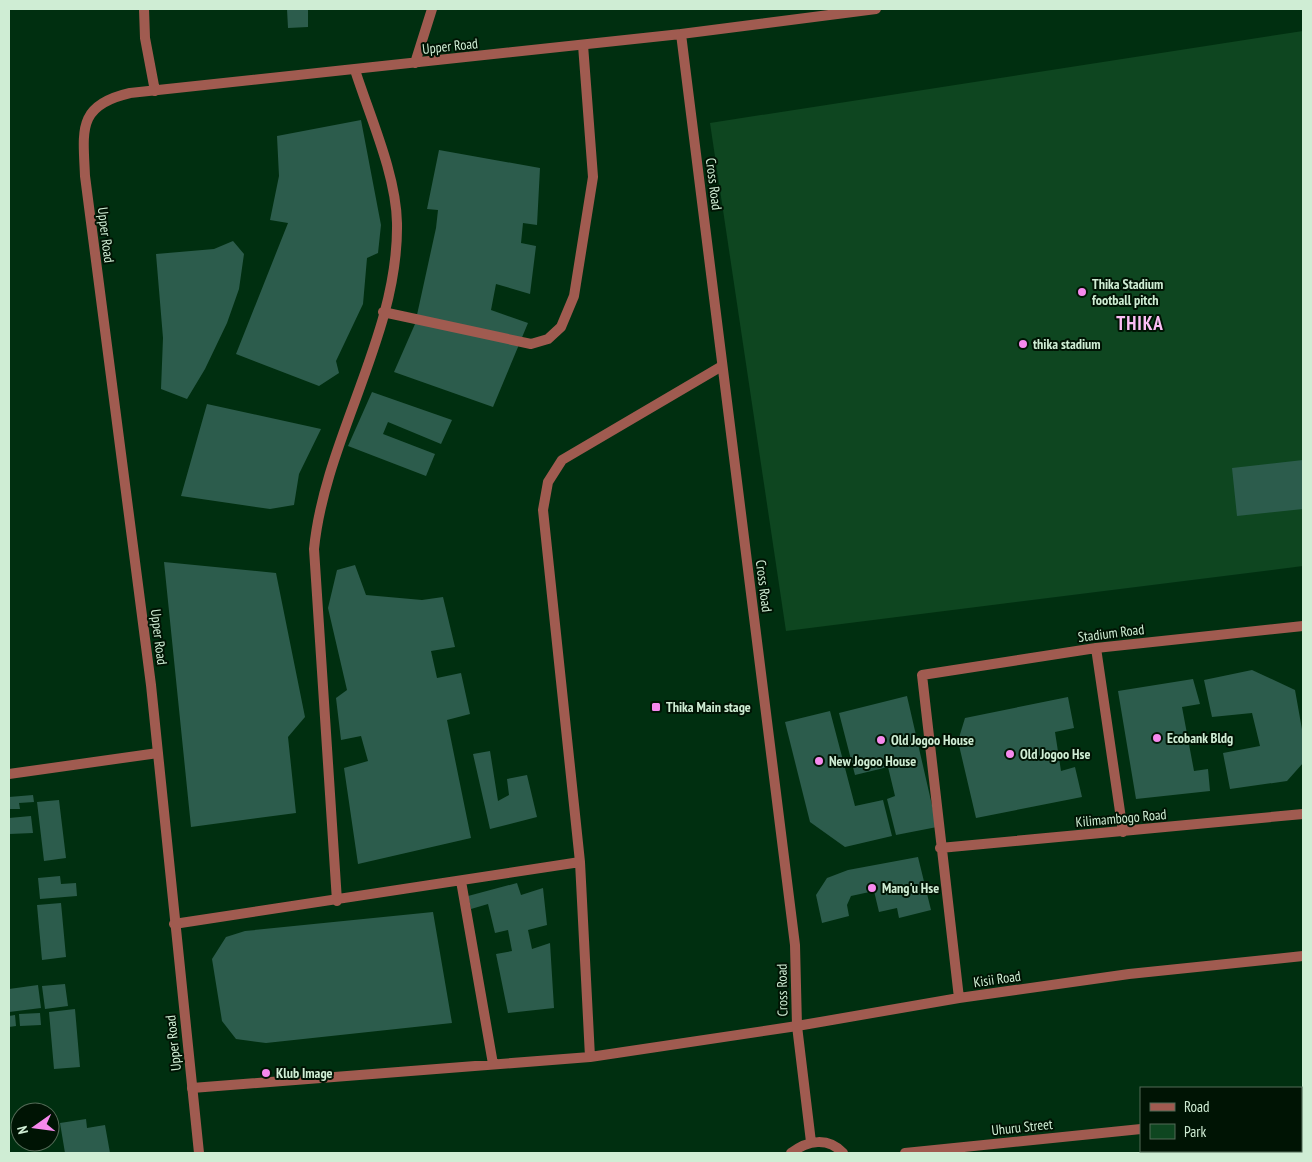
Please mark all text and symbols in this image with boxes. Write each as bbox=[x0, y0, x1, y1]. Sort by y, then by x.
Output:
street label: Upper Road bbox=[421, 34, 479, 58]
street label: Cross Road bbox=[702, 157, 726, 211]
street label: Upper Road bbox=[94, 206, 118, 264]
place label: Thika Stadium football pitch bbox=[1092, 275, 1163, 309]
marker: Thika Stadium football pitch bbox=[1076, 286, 1088, 298]
district label: THIKA bbox=[1116, 311, 1164, 335]
place label: thika stadium bbox=[1033, 335, 1101, 353]
marker: thika stadium bbox=[1017, 338, 1029, 350]
street label: Cross Road bbox=[752, 559, 776, 613]
street label: Upper Road bbox=[147, 608, 171, 666]
street label: Stadium Road bbox=[1077, 620, 1145, 646]
place label: Thika Main stage bbox=[666, 698, 751, 716]
marker: Thika Main stage bbox=[650, 701, 662, 713]
place label: Ecobank Bldg bbox=[1167, 729, 1233, 747]
place label: Old Jogoo House bbox=[891, 731, 974, 749]
marker: Ecobank Bldg bbox=[1151, 732, 1163, 744]
marker: Old Jogoo House bbox=[875, 734, 887, 746]
place label: Old Jogoo Hse bbox=[1020, 745, 1090, 763]
marker: Old Jogoo Hse bbox=[1004, 748, 1016, 760]
place label: New Jogoo House bbox=[829, 752, 916, 770]
marker: New Jogoo House bbox=[813, 755, 825, 767]
street label: Kilimambogo Road bbox=[1075, 805, 1167, 831]
place label: Mang'u Hse bbox=[882, 879, 939, 897]
marker: Mang'u Hse bbox=[866, 882, 878, 894]
street label: Cross Road bbox=[773, 964, 791, 1016]
street label: Kisii Road bbox=[972, 967, 1022, 991]
street label: Upper Road bbox=[161, 1014, 185, 1072]
place label: Klub Image bbox=[276, 1064, 333, 1082]
marker: Klub Image bbox=[260, 1067, 272, 1079]
legend bbox=[1140, 1087, 1302, 1152]
text: Road bbox=[1184, 1097, 1210, 1116]
north arrow bbox=[10, 1102, 60, 1152]
street label: Uhuru Street bbox=[991, 1115, 1054, 1139]
text: Park bbox=[1184, 1122, 1206, 1141]
text: N bbox=[13, 1124, 32, 1136]

